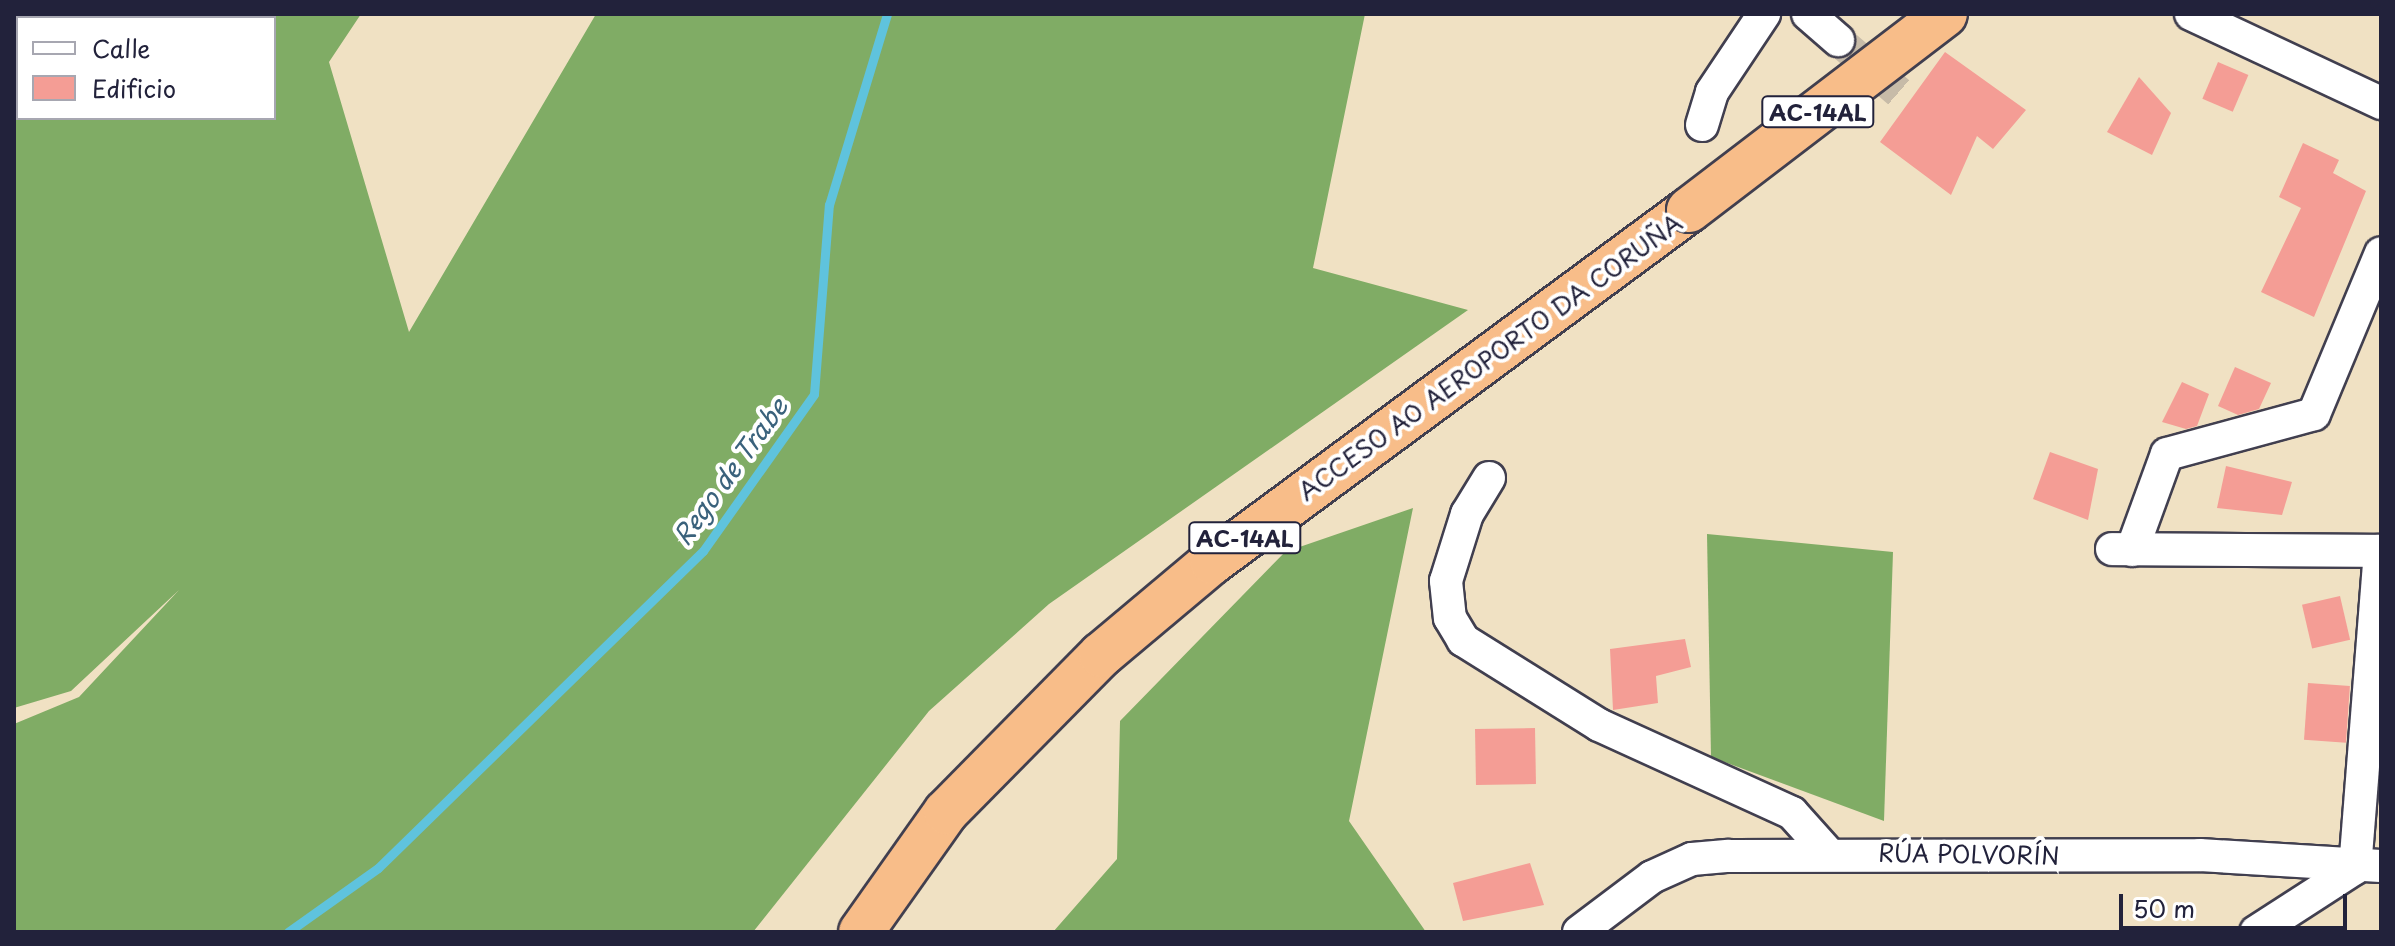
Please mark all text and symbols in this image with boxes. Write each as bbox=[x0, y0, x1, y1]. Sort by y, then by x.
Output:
legend bbox=[16, 16, 276, 120]
text: Calle bbox=[92, 30, 150, 66]
text: Edificio bbox=[92, 70, 176, 106]
road number: AC-14AL bbox=[1760, 94, 1876, 130]
street label: ACCESO AO AEROPORTO DA CORUÑA bbox=[1292, 208, 1688, 506]
water label: Rego de Trabe bbox=[665, 390, 795, 552]
road number: AC-14AL bbox=[1187, 520, 1303, 556]
street label: RÚA POLVORÍN bbox=[1877, 838, 2061, 870]
scale bar bbox=[2123, 878, 2351, 928]
text: 50 m bbox=[2133, 890, 2195, 926]

